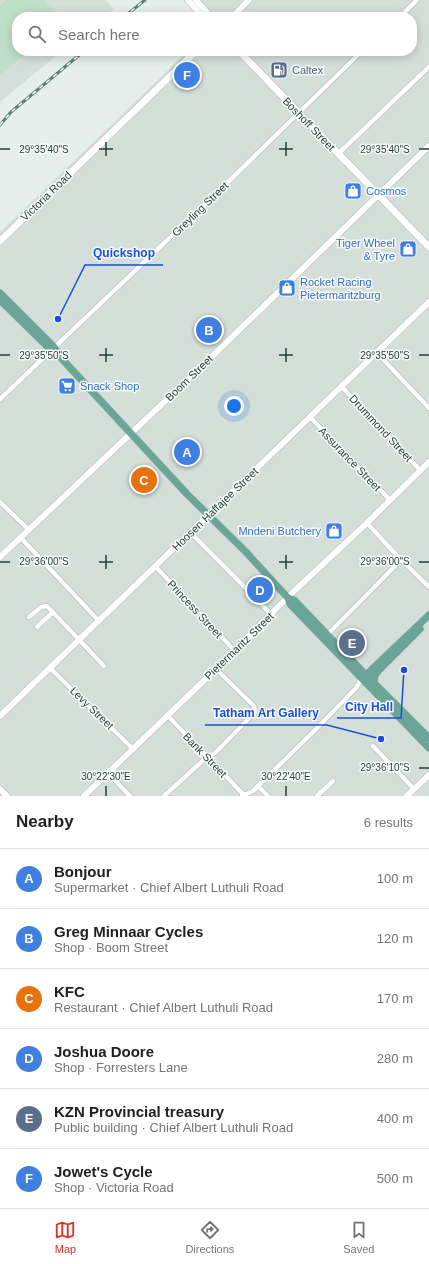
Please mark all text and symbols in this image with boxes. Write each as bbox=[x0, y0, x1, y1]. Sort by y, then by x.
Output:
search box bbox=[12, 12, 417, 56]
icon: search bbox=[26, 23, 48, 45]
text: Search here bbox=[58, 26, 140, 43]
pin: F bbox=[174, 60, 200, 90]
fuel station icon: Caltex bbox=[269, 60, 289, 80]
place label: Caltex bbox=[292, 64, 324, 76]
street label: Boshoff Street bbox=[281, 95, 337, 153]
text: 29°35'40"S bbox=[19, 144, 69, 155]
text: 29°35'40"S bbox=[360, 144, 410, 155]
street label: Victoria Road bbox=[18, 169, 74, 223]
street label: Greyling Street bbox=[169, 179, 231, 239]
shop icon: Cosmos bbox=[343, 181, 363, 201]
place label: Cosmos bbox=[366, 185, 407, 197]
place label: Tiger Wheel & Tyre bbox=[336, 237, 395, 262]
shop icon: Tiger Wheel & Tyre bbox=[398, 239, 418, 259]
callout: Quickshop bbox=[85, 241, 163, 265]
text: Quickshop bbox=[93, 246, 155, 260]
place label: Rocket Racing Pietermaritzburg bbox=[300, 276, 381, 301]
shop icon: Rocket Racing Pietermaritzburg bbox=[277, 278, 297, 298]
pin: B bbox=[196, 315, 222, 345]
text: 29°35'50"S bbox=[19, 350, 69, 361]
text: 29°35'50"S bbox=[360, 350, 410, 361]
street label: Boom Street bbox=[163, 352, 215, 404]
supermarket icon: Snack Shop bbox=[57, 376, 77, 396]
place label: Snack Shop bbox=[80, 380, 139, 392]
street label: Drummond Street bbox=[347, 392, 415, 464]
your location bbox=[224, 396, 244, 416]
street label: Assurance Street bbox=[316, 424, 384, 494]
pin: A bbox=[174, 437, 200, 467]
pin: C bbox=[131, 465, 157, 495]
street label: Hoosen Haffajee Street bbox=[170, 465, 260, 553]
shop icon: Mndeni Butchery bbox=[324, 521, 344, 541]
place label: Mndeni Butchery bbox=[238, 525, 321, 537]
text: 29°36'00"S bbox=[19, 556, 69, 567]
text: 29°36'00"S bbox=[360, 556, 410, 567]
pin: D bbox=[247, 575, 273, 605]
street label: Princess Street bbox=[165, 578, 225, 640]
street label: Pietermaritz Street bbox=[202, 610, 276, 682]
pin: E bbox=[339, 628, 365, 658]
street label: Levy Street bbox=[68, 684, 116, 732]
callout: City Hall bbox=[337, 694, 401, 718]
text: City Hall bbox=[345, 700, 393, 714]
callout: Tatham Art Gallery bbox=[205, 701, 327, 725]
text: Tatham Art Gallery bbox=[213, 706, 319, 720]
street label: Bank Street bbox=[181, 730, 229, 780]
text: 29°36'10"S bbox=[360, 762, 410, 773]
text: 30°22'30"E bbox=[81, 771, 131, 782]
text: 30°22'40"E bbox=[261, 771, 311, 782]
text: Nearby bbox=[16, 812, 74, 831]
text: 6 results bbox=[364, 815, 413, 830]
text: Bonjour bbox=[54, 863, 112, 880]
text: A bbox=[24, 871, 34, 886]
text: 100 m bbox=[377, 871, 413, 886]
text: Supermarket · Chief Albert Luthuli Road bbox=[54, 880, 284, 895]
text: Greg Minnaar Cycles bbox=[54, 923, 203, 940]
text: B bbox=[24, 931, 34, 946]
text: 120 m bbox=[377, 931, 413, 946]
text: Shop · Boom Street bbox=[54, 940, 168, 955]
text: KFC bbox=[54, 983, 85, 1000]
text: C bbox=[24, 991, 34, 1006]
text: 170 m bbox=[377, 991, 413, 1006]
text: Restaurant · Chief Albert Luthuli Road bbox=[54, 1000, 273, 1015]
text: Joshua Doore bbox=[54, 1043, 154, 1060]
text: D bbox=[24, 1051, 34, 1066]
text: 280 m bbox=[377, 1051, 413, 1066]
text: Shop · Forresters Lane bbox=[54, 1060, 188, 1075]
text: KZN Provincial treasury bbox=[54, 1103, 224, 1120]
text: E bbox=[25, 1111, 33, 1126]
text: 400 m bbox=[377, 1111, 413, 1126]
text: Public building · Chief Albert Luthuli Road bbox=[54, 1120, 293, 1135]
text: Jowet's Cycle bbox=[54, 1163, 153, 1180]
text: F bbox=[25, 1171, 33, 1186]
text: 500 m bbox=[377, 1171, 413, 1186]
text: Shop · Victoria Road bbox=[54, 1180, 174, 1195]
tab: Map bbox=[54, 1219, 76, 1255]
tab: Directions bbox=[185, 1219, 234, 1255]
tab: Saved bbox=[343, 1219, 374, 1255]

